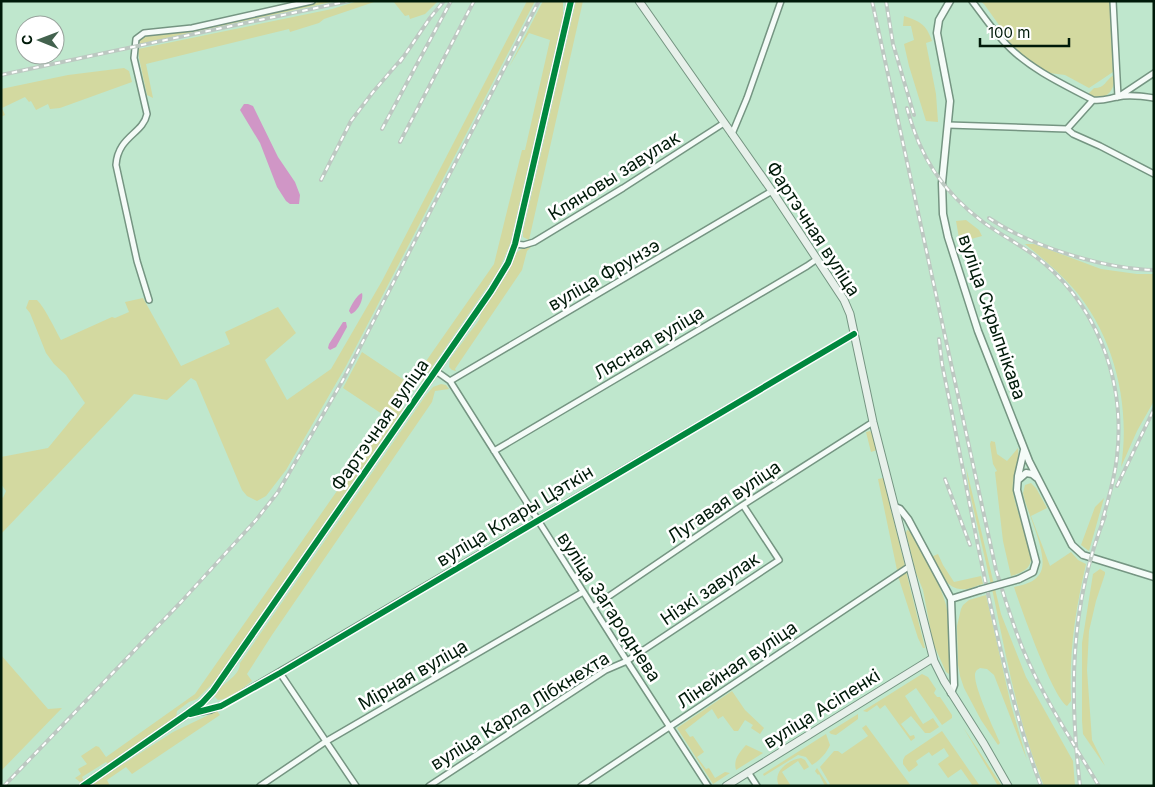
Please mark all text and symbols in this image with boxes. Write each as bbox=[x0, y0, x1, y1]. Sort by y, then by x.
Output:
north arrow bbox=[15, 15, 65, 65]
scale bar bbox=[980, 15, 1069, 47]
text: 100 m bbox=[988, 23, 1030, 42]
text: С bbox=[18, 34, 35, 45]
street label: Кляновы завулак bbox=[544, 127, 684, 224]
street label: Фартэчная вуліца bbox=[762, 158, 865, 300]
street label: вуліца Скрыпнікава bbox=[954, 232, 1031, 402]
street label: вуліца Фрунзэ bbox=[544, 234, 663, 315]
street label: Лясная вуліца bbox=[590, 301, 708, 384]
street label: Фартэчная вуліца bbox=[326, 355, 433, 495]
street label: Лугавая вуліца bbox=[663, 456, 784, 547]
street label: вуліца Клары Цэткін bbox=[433, 461, 597, 571]
street label: вуліца Загароднева bbox=[553, 528, 666, 685]
street label: Нізкі завулак bbox=[656, 548, 763, 629]
street label: Лінейная вуліца bbox=[673, 617, 801, 713]
street label: Мірная вуліца bbox=[354, 635, 471, 714]
street label: вуліца Карла Лібкнехта bbox=[427, 647, 613, 774]
street label: вуліца Асіпенкі bbox=[760, 664, 884, 753]

